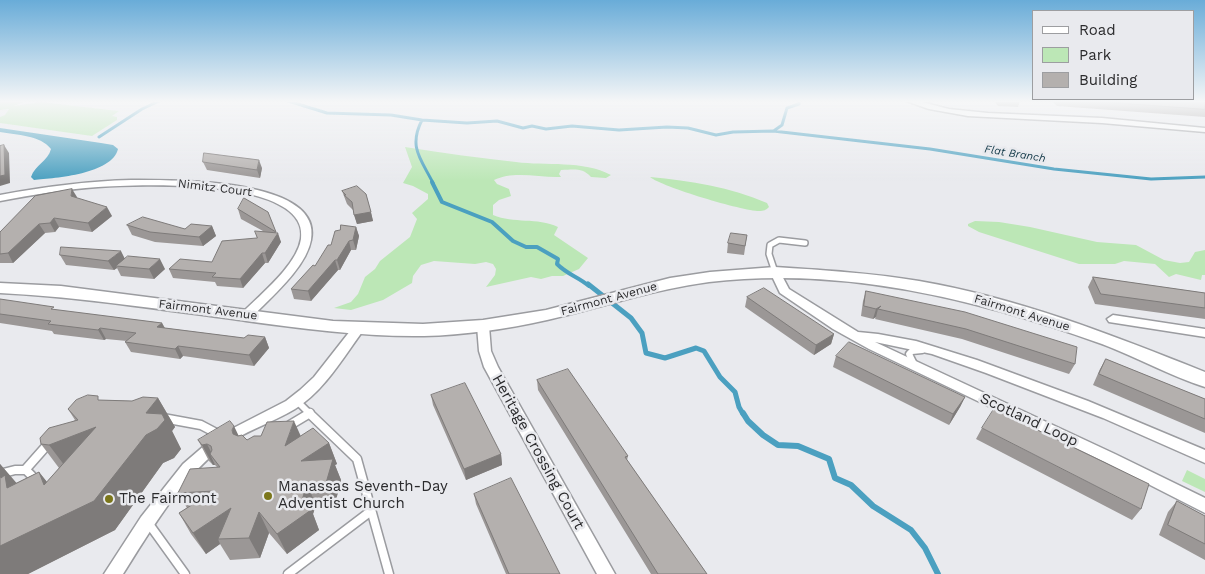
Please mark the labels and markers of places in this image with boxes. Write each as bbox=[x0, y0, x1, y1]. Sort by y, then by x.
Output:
place label: Manassas Seventh-Day Adventist Church bbox=[278, 478, 448, 513]
place label: The Fairmont bbox=[119, 490, 217, 508]
marker: Manassas Seventh-Day Adventist Church bbox=[262, 490, 274, 502]
marker: The Fairmont bbox=[103, 493, 115, 505]

